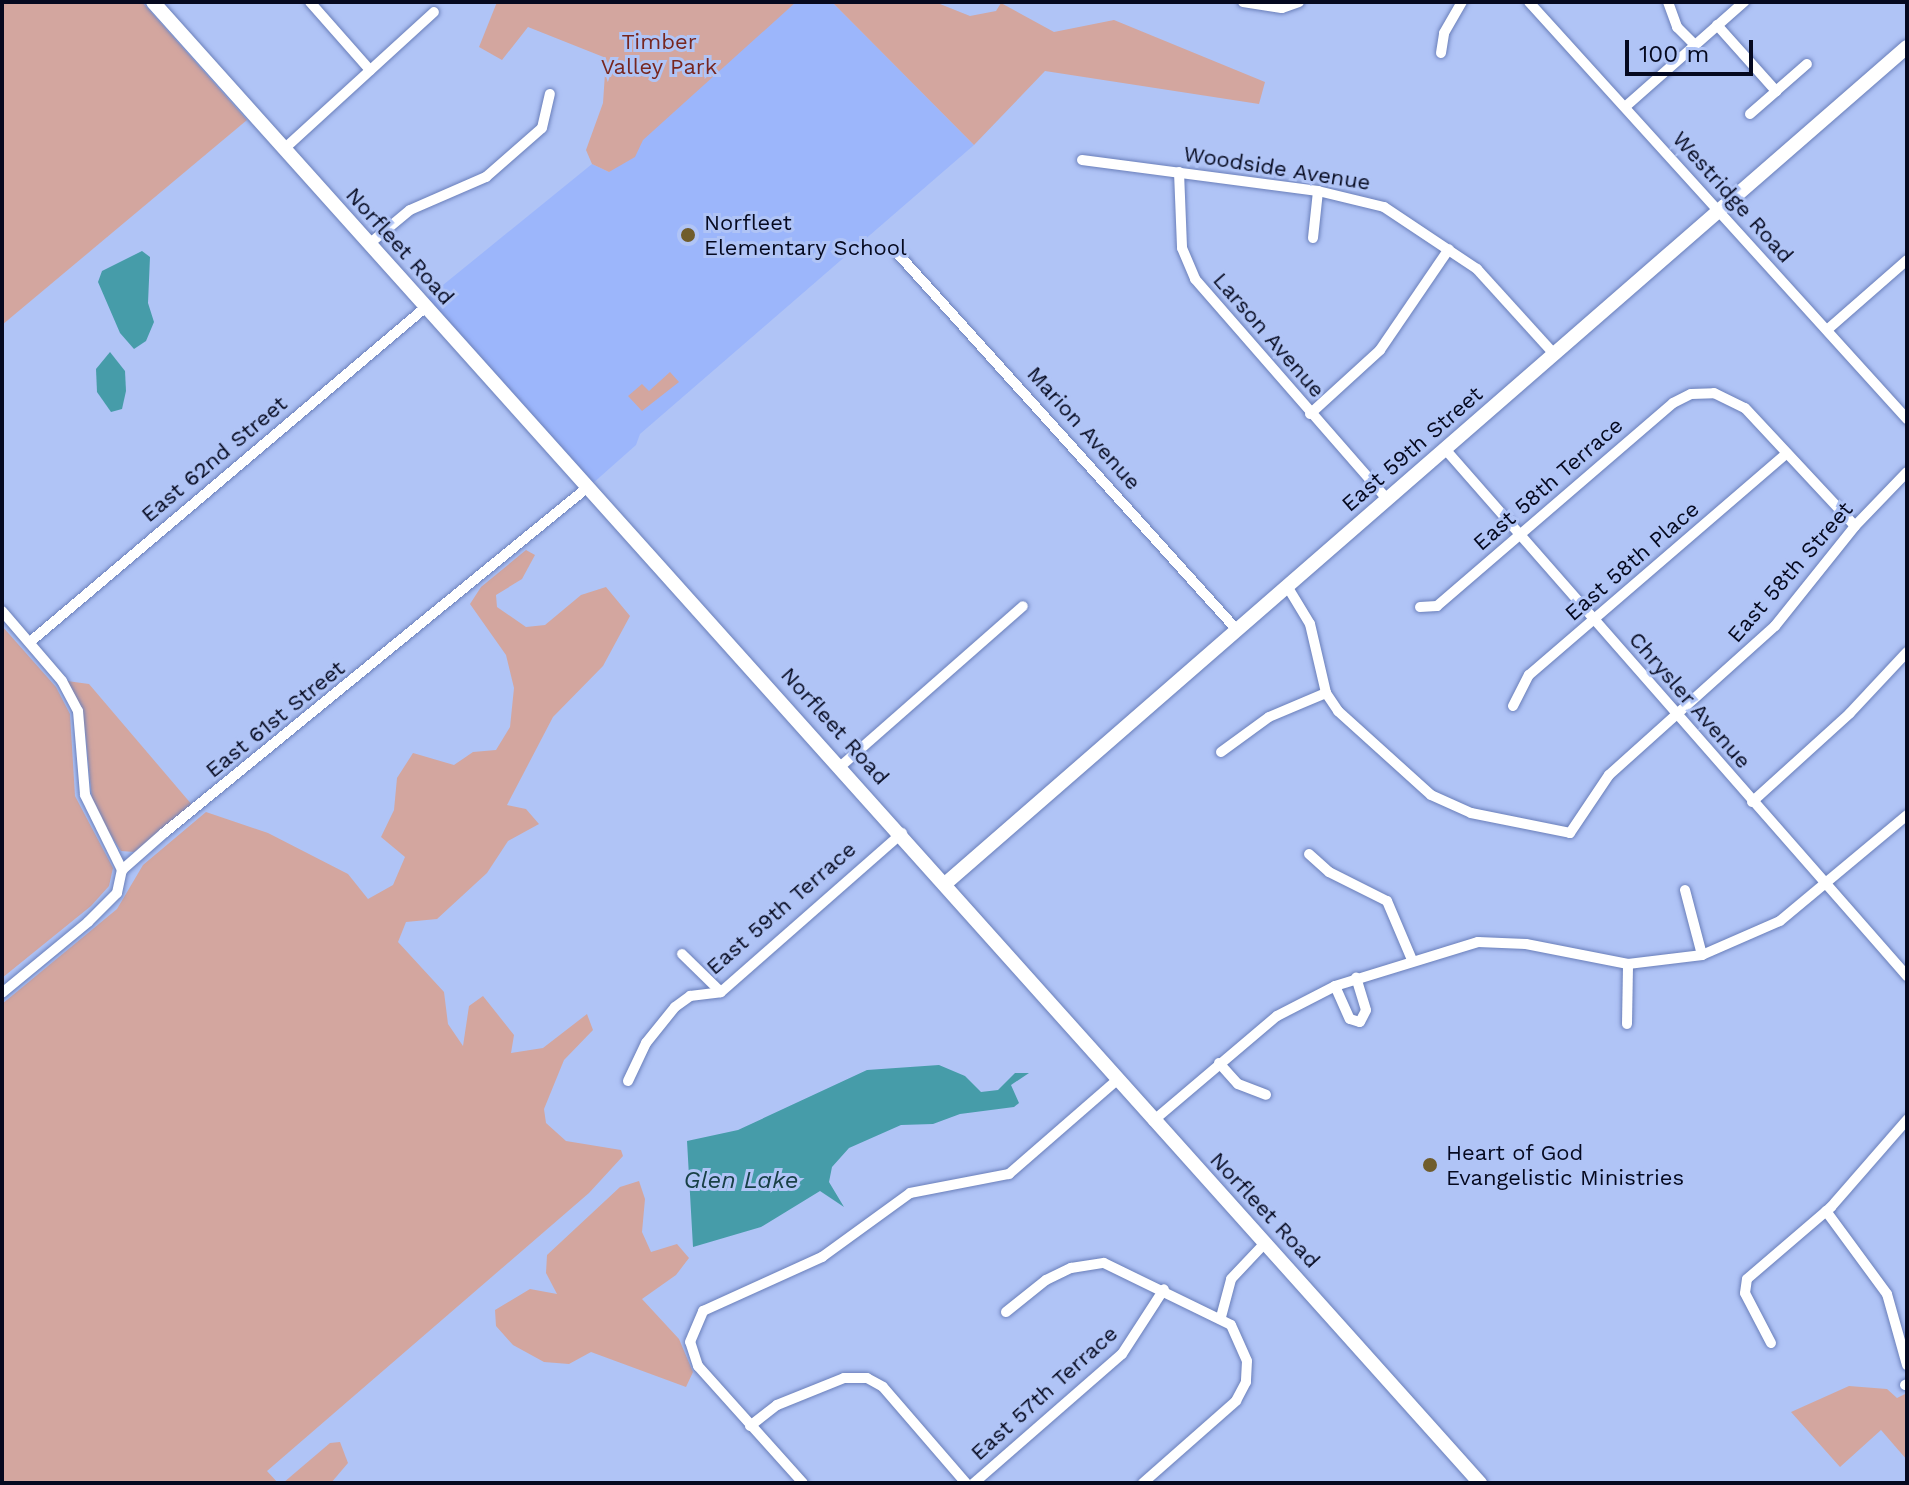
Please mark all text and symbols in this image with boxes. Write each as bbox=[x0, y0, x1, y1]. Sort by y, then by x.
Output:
scale bar bbox=[1629, 24, 1757, 74]
park label: Timber Valley Park bbox=[600, 28, 718, 80]
text: 100 m bbox=[1639, 40, 1709, 68]
street label: Westridge Road bbox=[1667, 126, 1799, 268]
street label: Woodside Avenue bbox=[1181, 140, 1373, 196]
street label: Norfleet Road bbox=[340, 182, 460, 310]
place label: Norfleet Elementary School bbox=[704, 209, 907, 260]
marker: Norfleet Elementary School bbox=[679, 226, 697, 244]
street label: Larson Avenue bbox=[1207, 267, 1331, 403]
street label: Marion Avenue bbox=[1021, 360, 1147, 496]
street label: East 59th Street bbox=[1336, 381, 1488, 517]
street label: East 62nd Street bbox=[136, 390, 292, 528]
street label: East 58th Terrace bbox=[1468, 412, 1628, 556]
street label: East 58th Place bbox=[1560, 496, 1704, 626]
street label: East 58th Street bbox=[1722, 496, 1858, 648]
street label: Chrysler Avenue bbox=[1623, 626, 1757, 774]
street label: East 61st Street bbox=[200, 655, 350, 783]
street label: Norfleet Road bbox=[775, 662, 895, 790]
street label: East 59th Terrace bbox=[701, 836, 861, 980]
place label: Heart of God Evangelistic Ministries bbox=[1446, 1139, 1684, 1190]
street label: Norfleet Road bbox=[1205, 1147, 1325, 1273]
marker: Heart of God Evangelistic Ministries bbox=[1421, 1156, 1439, 1174]
water label: Glen Lake bbox=[684, 1167, 798, 1195]
street label: East 57th Terrace bbox=[965, 1320, 1123, 1466]

